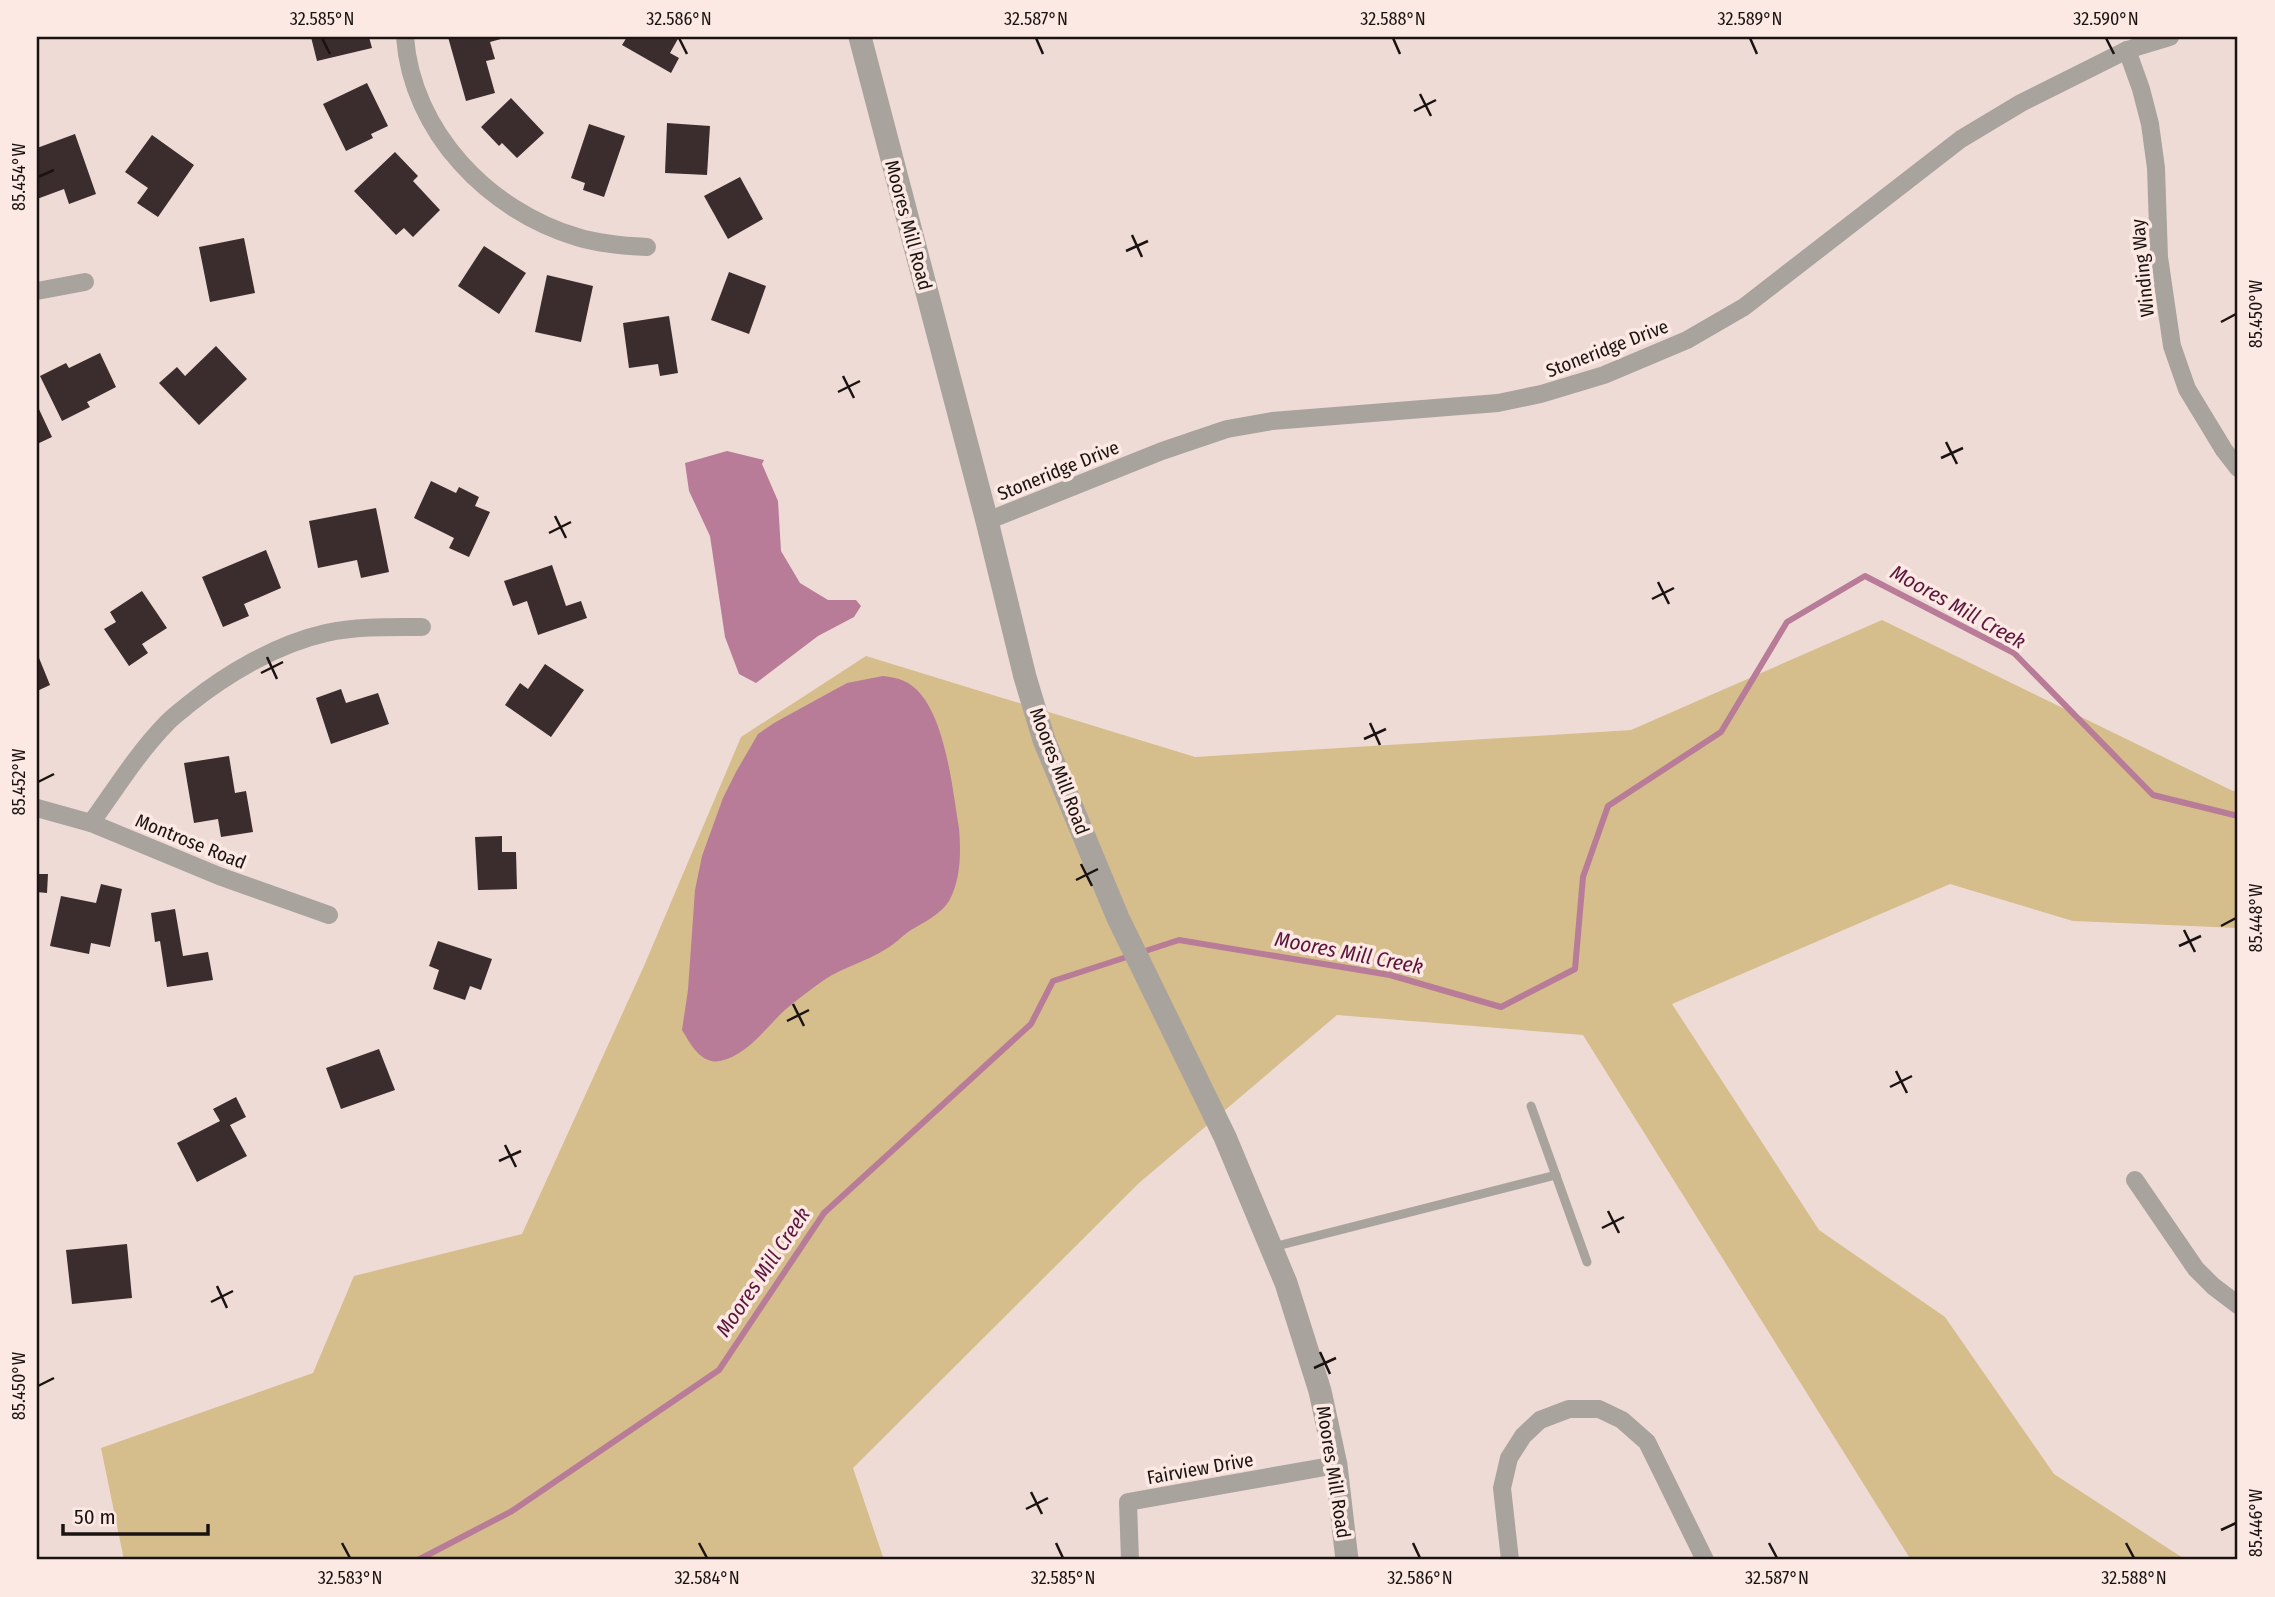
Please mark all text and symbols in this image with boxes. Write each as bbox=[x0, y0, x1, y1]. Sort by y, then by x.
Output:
text: 32.585°N bbox=[290, 8, 354, 30]
text: 32.586°N bbox=[646, 8, 712, 30]
text: 32.587°N bbox=[1004, 8, 1068, 30]
text: 32.588°N bbox=[1360, 8, 1426, 30]
text: 32.589°N bbox=[1717, 8, 1783, 30]
text: 32.590°N bbox=[2073, 8, 2139, 30]
text: 85.454°W bbox=[8, 143, 30, 211]
street label: Moores Mill Road bbox=[880, 158, 937, 293]
street label: Winding Way bbox=[2126, 217, 2159, 318]
text: 85.450°W bbox=[2245, 279, 2267, 348]
street label: Stoneridge Drive bbox=[1543, 315, 1672, 382]
street label: Stoneridge Drive bbox=[994, 436, 1122, 505]
water label: Moores Mill Creek bbox=[1886, 559, 2030, 655]
street label: Moores Mill Road bbox=[1025, 705, 1094, 838]
text: 85.452°W bbox=[8, 748, 30, 815]
street label: Montrose Road bbox=[132, 809, 249, 874]
text: 85.448°W bbox=[2245, 883, 2267, 952]
water label: Moores Mill Creek bbox=[1273, 926, 1425, 980]
water label: Moores Mill Creek bbox=[710, 1202, 816, 1342]
text: 85.450°W bbox=[8, 1351, 30, 1420]
street label: Moores Mill Road bbox=[1312, 1404, 1355, 1540]
street label: Fairview Drive bbox=[1145, 1448, 1255, 1489]
text: 85.446°W bbox=[2245, 1488, 2267, 1557]
scale bar bbox=[63, 1492, 208, 1536]
text: 50 m bbox=[74, 1504, 116, 1530]
text: 32.583°N bbox=[318, 1567, 382, 1589]
text: 32.584°N bbox=[674, 1567, 740, 1589]
text: 32.585°N bbox=[1031, 1567, 1095, 1589]
text: 32.586°N bbox=[1387, 1567, 1453, 1589]
text: 32.587°N bbox=[1745, 1567, 1809, 1589]
text: 32.588°N bbox=[2101, 1567, 2167, 1589]

